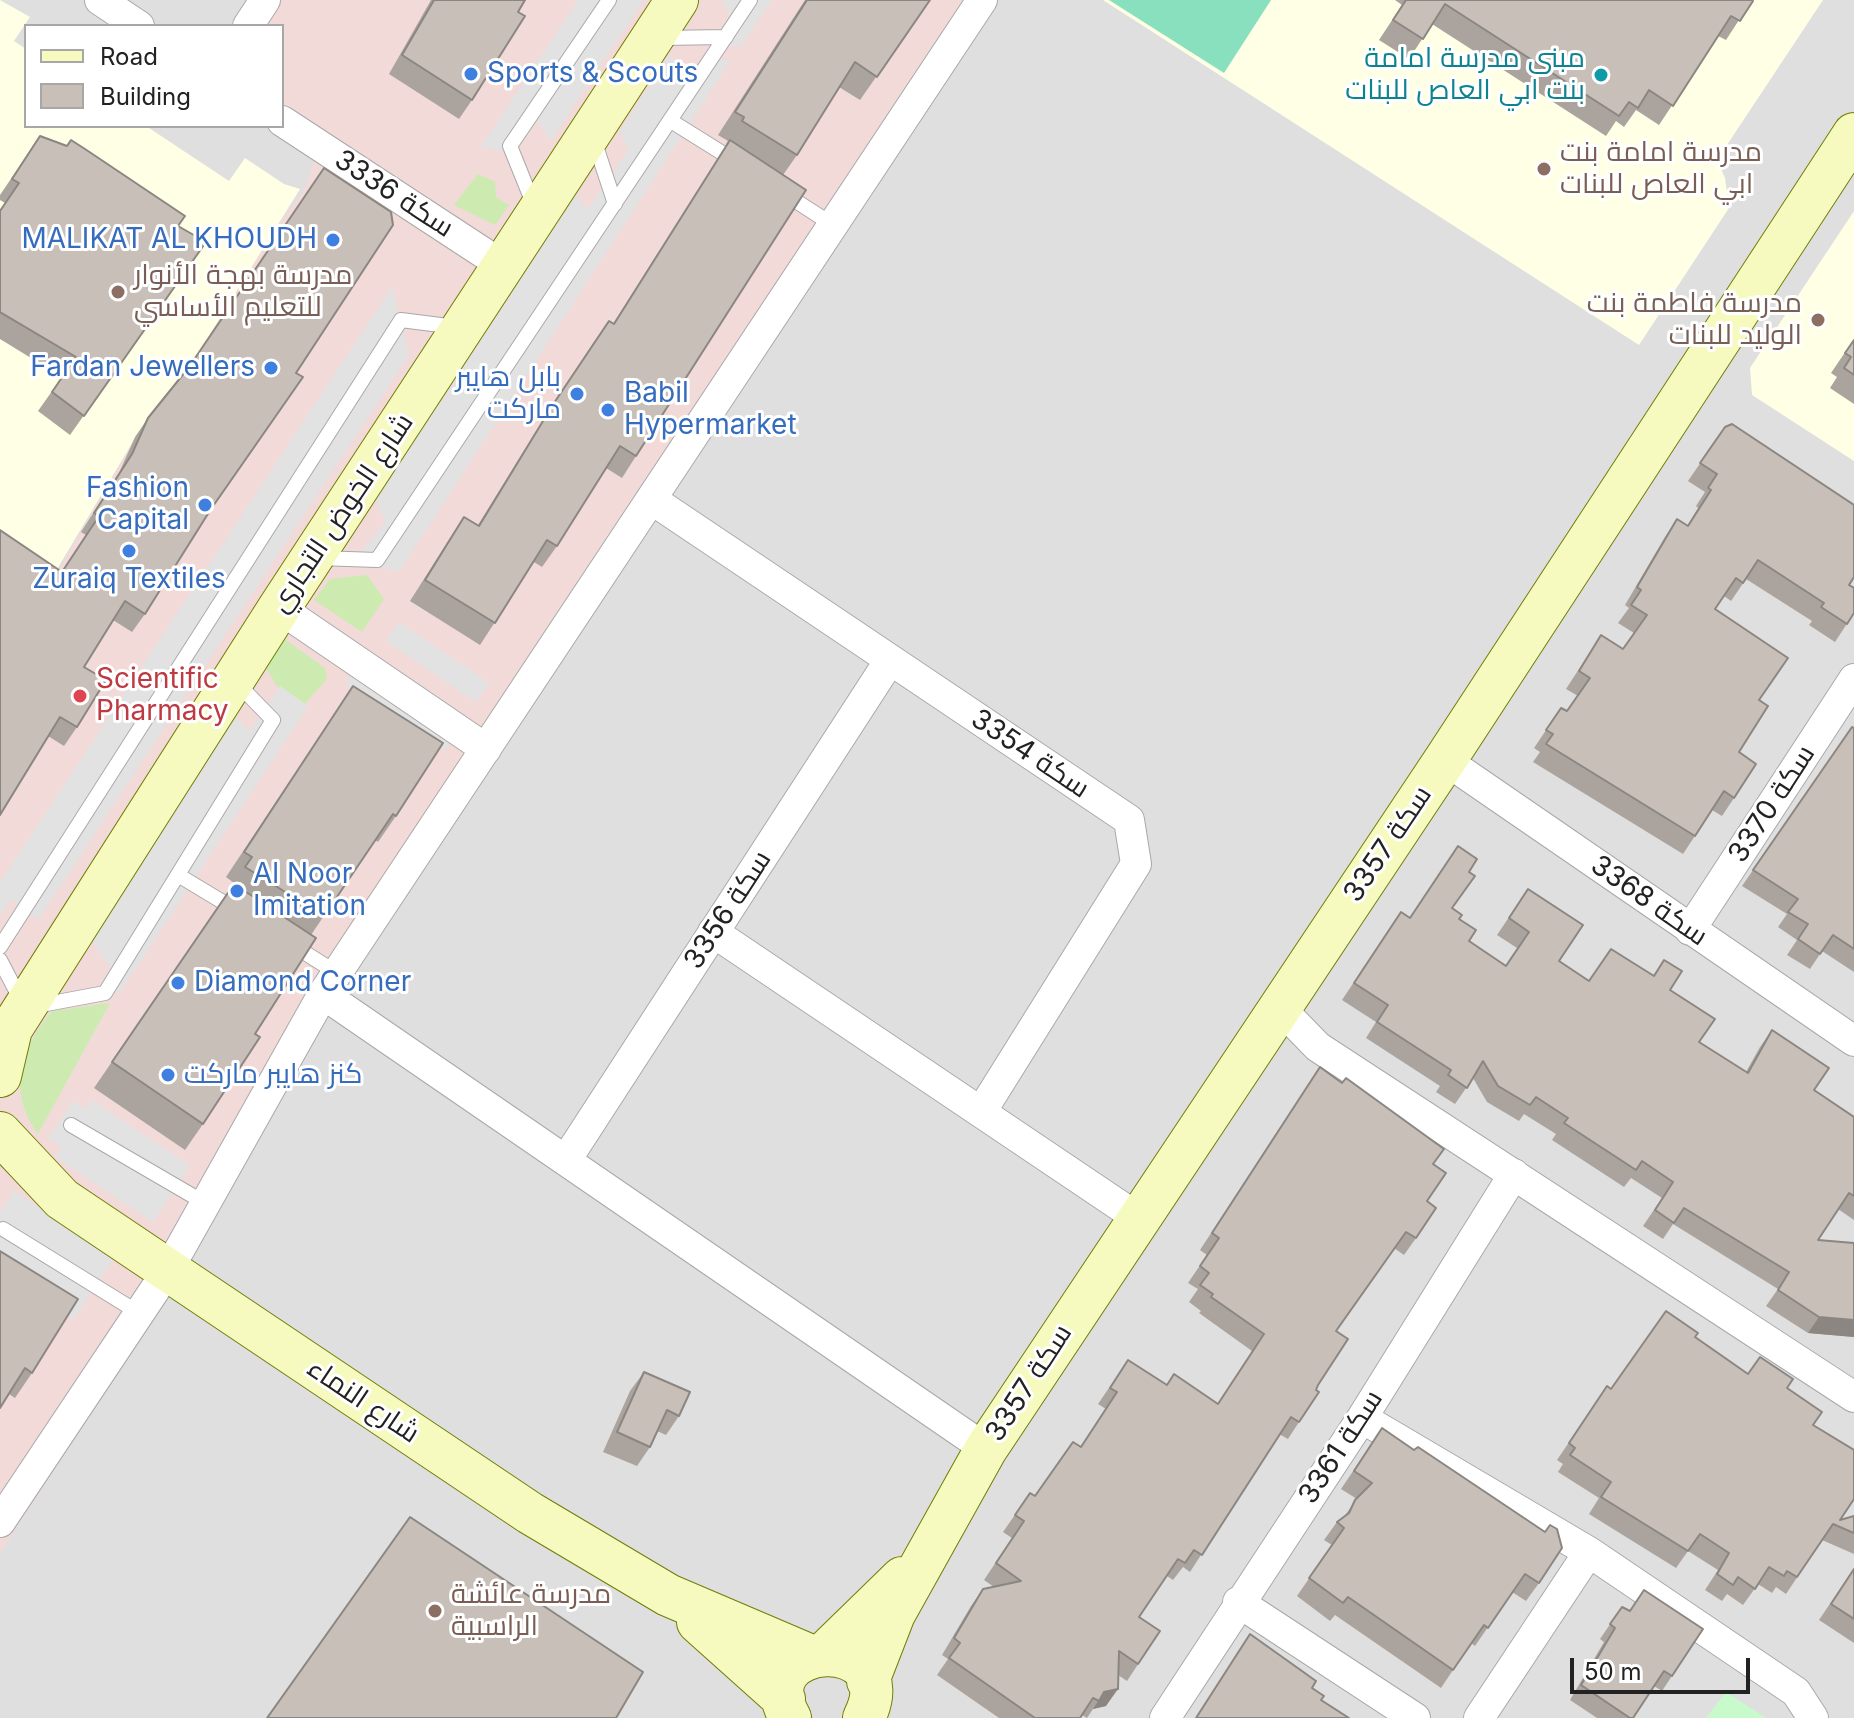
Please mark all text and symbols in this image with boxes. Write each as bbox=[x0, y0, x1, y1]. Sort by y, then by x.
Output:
legend bbox=[24, 24, 284, 128]
text: Road bbox=[100, 42, 158, 71]
place label: مبنى مدرسة امامة بنت ابي العاص للبنات bbox=[1345, 42, 1585, 108]
place label: Sports & Scouts bbox=[487, 57, 698, 91]
marker: Sports & Scouts bbox=[462, 65, 480, 83]
marker: مبنى مدرسة امامة بنت ابي العاص للبنات bbox=[1592, 66, 1610, 84]
text: Building bbox=[100, 82, 191, 111]
place label: مدرسة امامة بنت ابي العاص للبنات bbox=[1560, 136, 1762, 202]
street label: سكة 3336 bbox=[328, 143, 460, 245]
marker: مدرسة امامة بنت ابي العاص للبنات bbox=[1535, 160, 1553, 178]
place label: MALIKAT AL KHOUDH bbox=[21, 223, 317, 257]
marker: MALIKAT AL KHOUDH bbox=[324, 231, 342, 249]
place label: مدرسة بهجة الأنوار للتعليم الأساسي bbox=[134, 259, 353, 325]
marker: مدرسة بهجة الأنوار للتعليم الأساسي bbox=[109, 283, 127, 301]
place label: مدرسة فاطمة بنت الوليد للبنات bbox=[1587, 287, 1802, 353]
marker: مدرسة فاطمة بنت الوليد للبنات bbox=[1809, 311, 1827, 329]
place label: Fardan Jewellers bbox=[30, 351, 255, 385]
marker: Fardan Jewellers bbox=[262, 359, 280, 377]
place label: بابل هايبر ماركت bbox=[456, 361, 561, 427]
place label: Babil Hypermarket bbox=[624, 377, 797, 443]
marker: بابل هايبر ماركت bbox=[568, 385, 586, 403]
marker: Babil Hypermarket bbox=[599, 401, 617, 419]
street label: شارع الخوض التجاري bbox=[263, 407, 421, 619]
place label: Fashion Capital bbox=[86, 472, 189, 538]
marker: Fashion Capital bbox=[196, 496, 214, 514]
marker: Zuraiq Textiles bbox=[120, 542, 138, 560]
place label: Zuraiq Textiles bbox=[32, 563, 226, 597]
place label: Scientific Pharmacy bbox=[96, 663, 229, 729]
marker: Scientific Pharmacy bbox=[71, 687, 89, 705]
street label: سكة 3354 bbox=[965, 702, 1095, 806]
street label: سكة 3370 bbox=[1722, 739, 1822, 869]
street label: سكة 3357 bbox=[1337, 779, 1439, 909]
street label: سكة 3356 bbox=[677, 844, 779, 976]
street label: سكة 3368 bbox=[1584, 849, 1714, 953]
place label: Al Noor Imitation bbox=[253, 858, 366, 924]
marker: Al Noor Imitation bbox=[228, 882, 246, 900]
place label: Diamond Corner bbox=[194, 966, 411, 1000]
marker: Diamond Corner bbox=[169, 974, 187, 992]
place label: كنز هايبر ماركت bbox=[184, 1058, 363, 1092]
marker: كنز هايبر ماركت bbox=[159, 1066, 177, 1084]
street label: سكة 3357 bbox=[979, 1318, 1079, 1448]
street label: شارع النماء bbox=[301, 1351, 425, 1451]
street label: سكة 3361 bbox=[1292, 1384, 1390, 1510]
place label: مدرسة عائشة الراسبية bbox=[451, 1578, 611, 1644]
marker: مدرسة عائشة الراسبية bbox=[426, 1602, 444, 1620]
scale bar bbox=[1574, 1642, 1754, 1692]
text: 50 m bbox=[1584, 1657, 1642, 1686]

